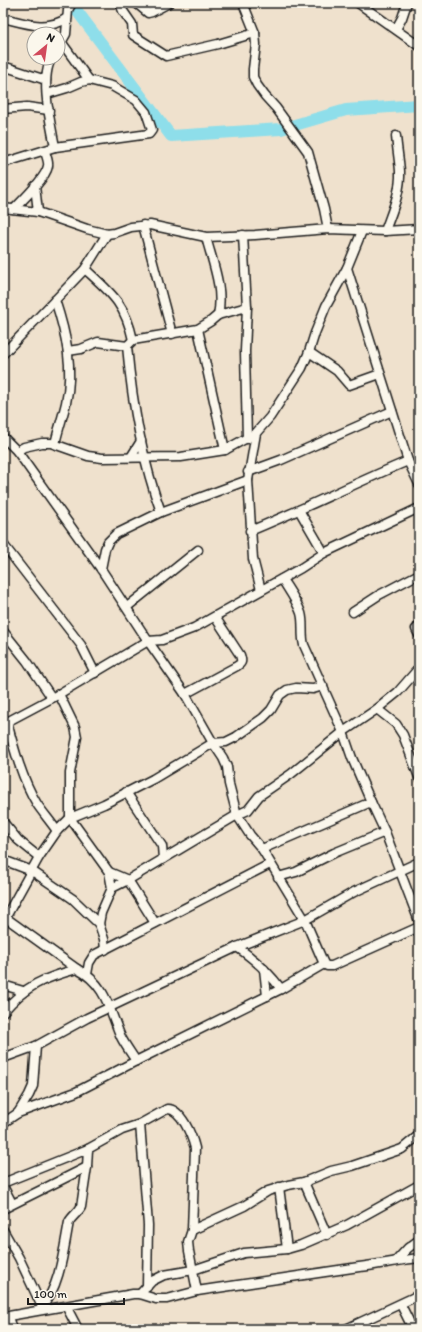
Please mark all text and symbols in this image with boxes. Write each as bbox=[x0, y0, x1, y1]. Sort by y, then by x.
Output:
north arrow bbox=[26, 26, 66, 66]
text: N bbox=[44, 30, 57, 45]
scale bar bbox=[28, 1280, 124, 1306]
text: 100 m bbox=[34, 1287, 67, 1301]

